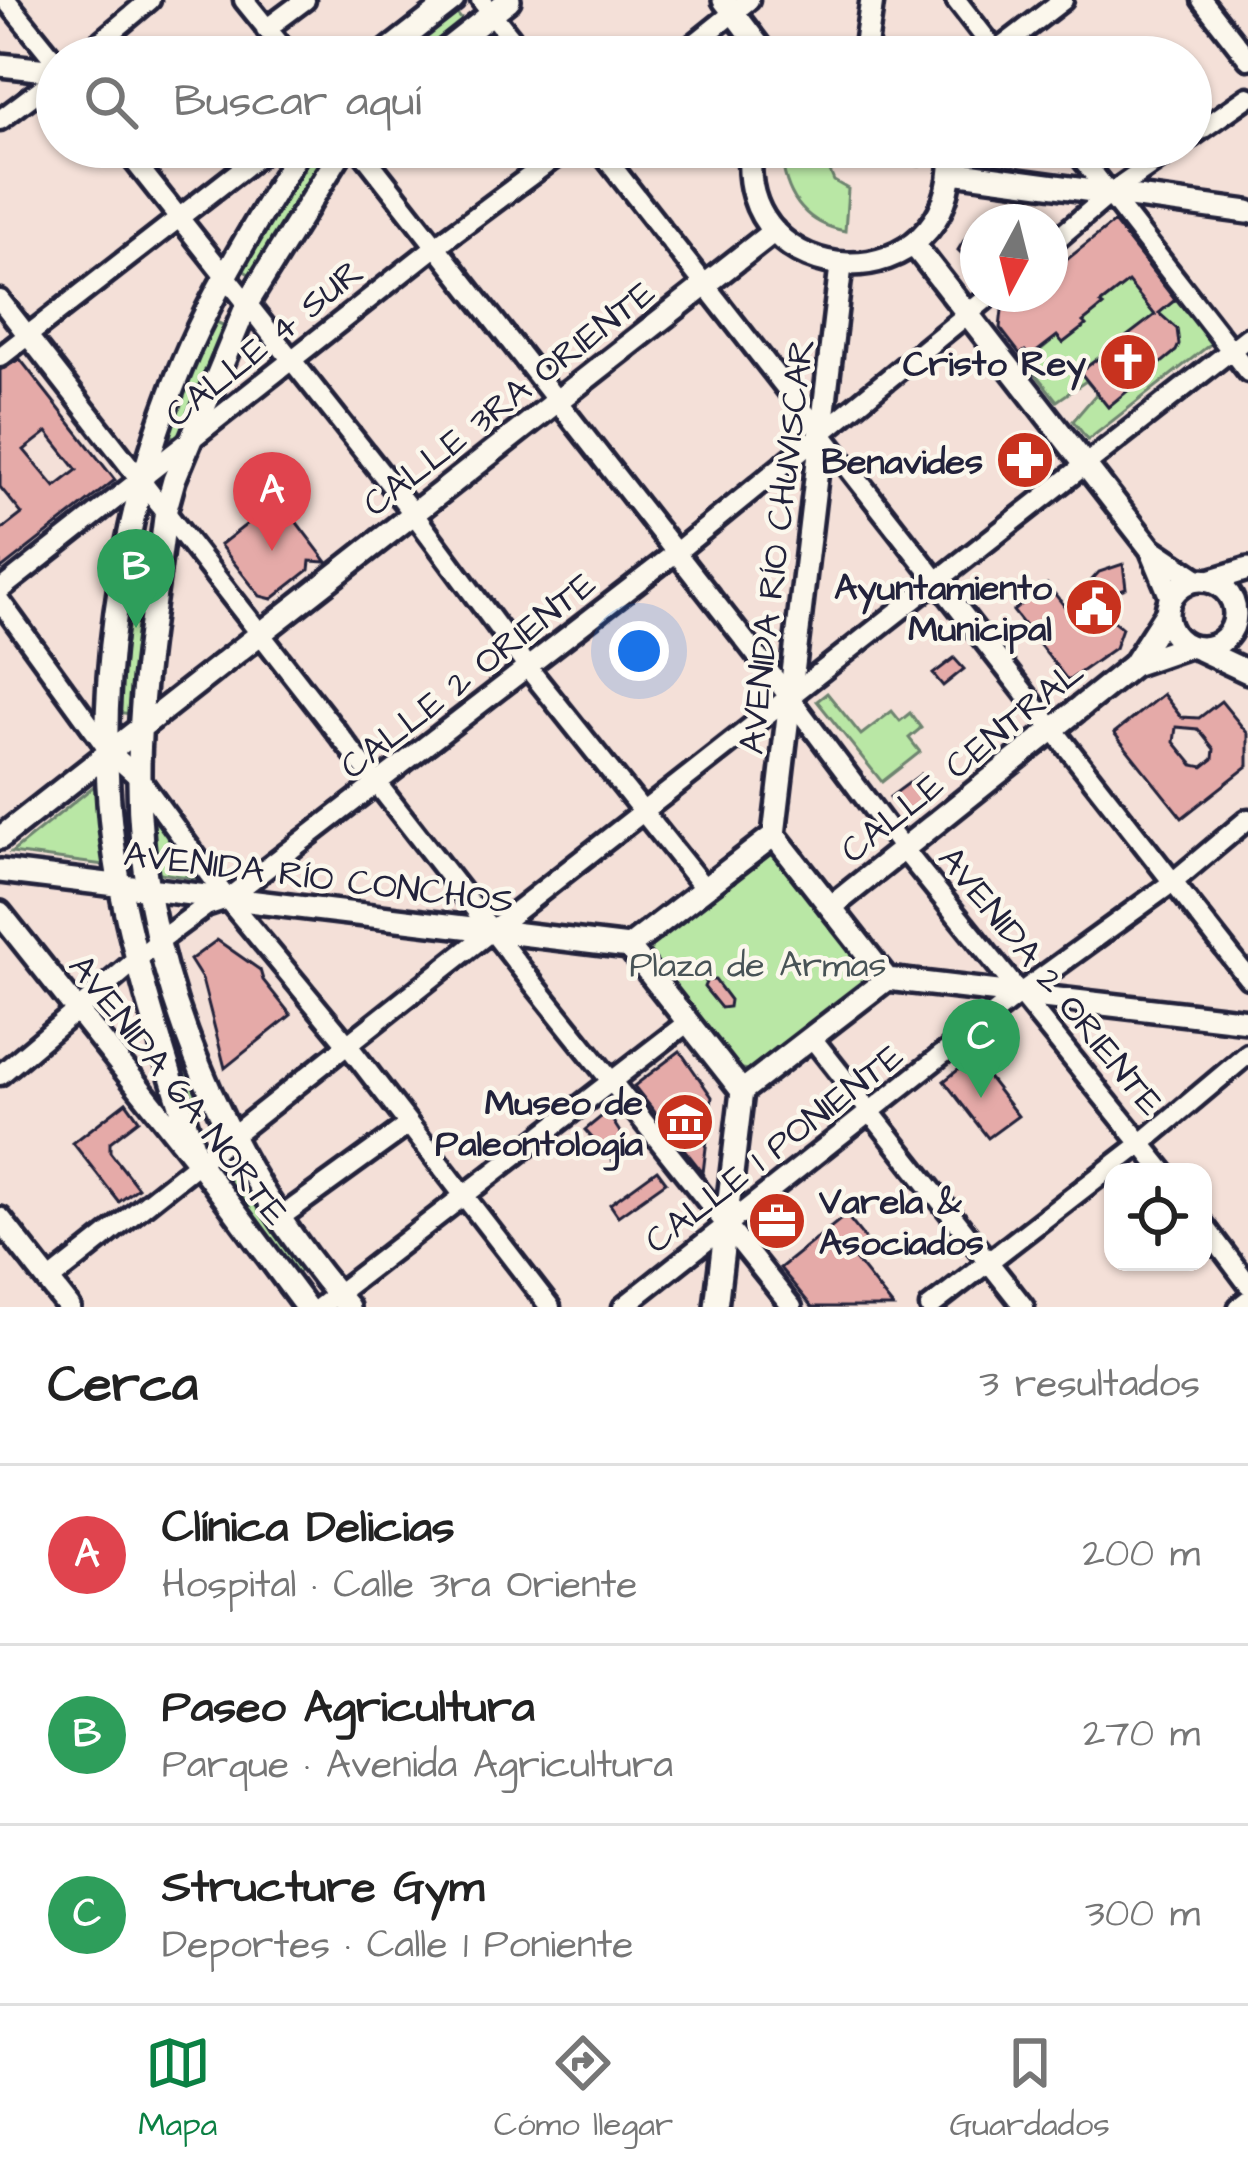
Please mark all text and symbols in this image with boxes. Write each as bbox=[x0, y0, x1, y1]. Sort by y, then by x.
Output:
search box bbox=[36, 36, 1212, 168]
icon: search bbox=[78, 69, 144, 135]
text: Buscar aquí bbox=[174, 71, 421, 133]
north arrow bbox=[960, 204, 1068, 312]
street label: CALLE 4 SUR bbox=[154, 248, 375, 440]
street label: CALLE 3RA ORIENTE bbox=[353, 269, 666, 529]
church icon: Cristo Rey bbox=[1097, 331, 1159, 393]
street label: AVENIDA RÍO CHUVISCAR bbox=[727, 336, 828, 757]
place label: Cristo Rey bbox=[903, 339, 1086, 391]
pharmacy icon: Benavides bbox=[994, 429, 1056, 491]
place label: Benavides bbox=[821, 437, 983, 488]
pin: A bbox=[233, 452, 311, 551]
pin: B bbox=[97, 529, 175, 628]
street label: CALLE 2 ORIENTE bbox=[330, 560, 607, 792]
place label: Ayuntamiento Municipal bbox=[834, 563, 1053, 655]
public building icon: Ayuntamiento Municipal bbox=[1063, 576, 1125, 638]
your location bbox=[609, 621, 669, 681]
street label: CALLE CENTRAL bbox=[830, 648, 1095, 876]
street label: AVENIDA RÍO CONCHOS bbox=[121, 829, 516, 928]
street label: AVENIDA 2 ORIENTE bbox=[925, 836, 1175, 1127]
park label: Plaza de Armas bbox=[629, 940, 887, 991]
street label: AVENIDA 6A NORTE bbox=[56, 944, 300, 1237]
pin: C bbox=[942, 999, 1020, 1098]
street label: CALLE 1 PONIENTE bbox=[634, 1032, 915, 1266]
place label: Museo de Paleontología bbox=[435, 1078, 644, 1171]
museum icon: Museo de Paleontología bbox=[654, 1091, 716, 1153]
map controls bbox=[1104, 1163, 1212, 1271]
button: locate bbox=[1104, 1163, 1212, 1271]
place label: Varela & Asociados bbox=[818, 1177, 984, 1269]
office icon: Varela & Asociados bbox=[746, 1190, 808, 1252]
text: Cerca bbox=[48, 1350, 198, 1421]
text: 3 resultados bbox=[979, 1358, 1200, 1412]
text: Clínica Delicias bbox=[162, 1497, 455, 1559]
text: A bbox=[75, 1528, 99, 1582]
text: 200 m bbox=[1083, 1528, 1200, 1582]
text: Hospital · Calle 3ra Oriente bbox=[162, 1559, 637, 1613]
text: Paseo Agricultura bbox=[162, 1677, 535, 1739]
text: B bbox=[73, 1708, 101, 1762]
text: 270 m bbox=[1083, 1708, 1200, 1762]
text: Parque · Avenida Agricultura bbox=[162, 1739, 673, 1793]
text: Structure Gym bbox=[162, 1857, 484, 1919]
text: C bbox=[73, 1888, 101, 1942]
text: 300 m bbox=[1085, 1888, 1200, 1942]
text: Deportes · Calle 1 Poniente bbox=[162, 1919, 633, 1973]
tab: Mapa bbox=[138, 2030, 217, 2148]
tab: Cómo llegar bbox=[494, 2030, 673, 2148]
tab: Guardados bbox=[950, 2030, 1110, 2148]

